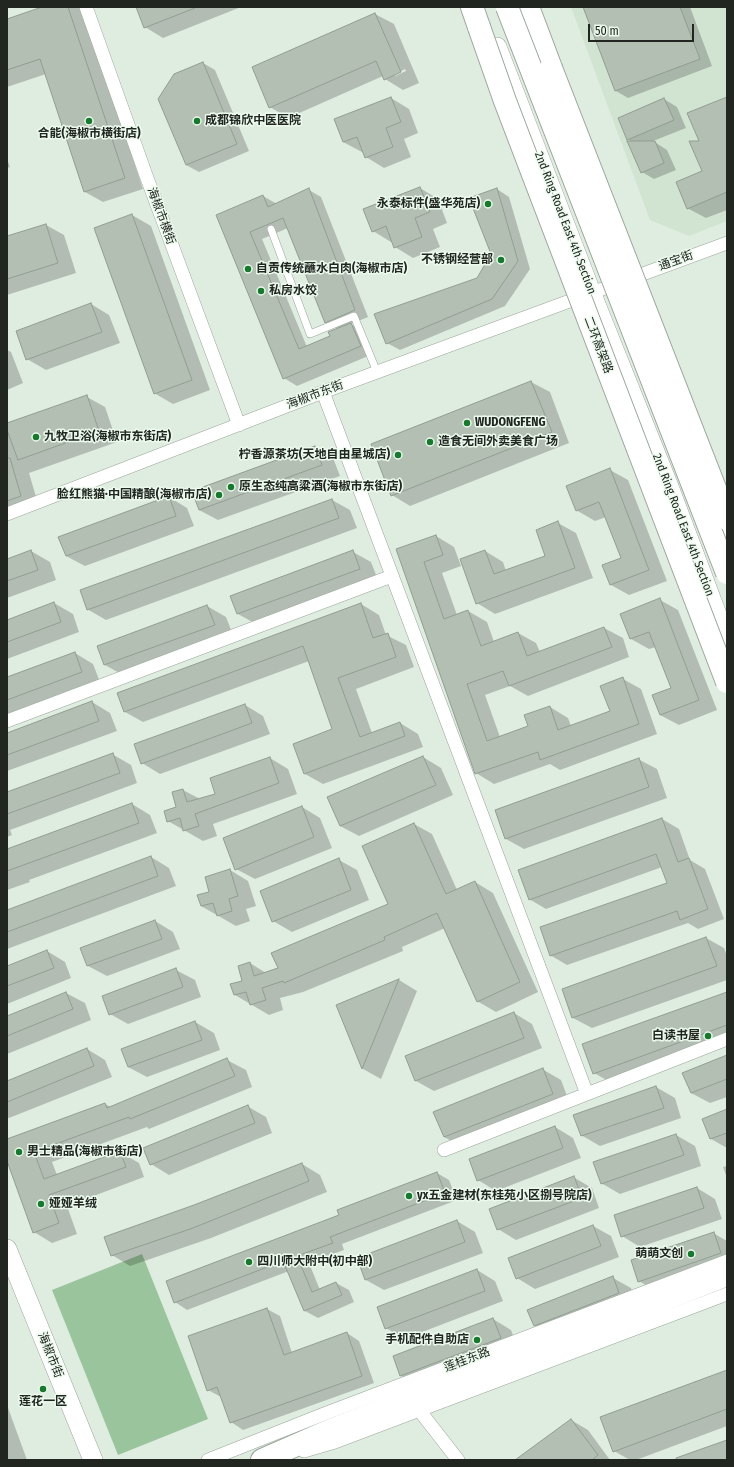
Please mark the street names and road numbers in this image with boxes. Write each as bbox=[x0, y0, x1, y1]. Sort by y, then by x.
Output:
street label: 2nd Ring Road East 4th Section bbox=[531, 150, 599, 296]
street label: 海椒市横街 bbox=[144, 185, 178, 247]
street label: 通宝街 bbox=[657, 248, 695, 274]
street label: 二环高架路 bbox=[581, 314, 615, 376]
street label: 海椒市东街 bbox=[284, 378, 346, 412]
street label: 2nd Ring Road East 4th Section bbox=[649, 452, 717, 598]
street label: 海椒市街 bbox=[34, 1330, 66, 1380]
street label: 莲桂东路 bbox=[442, 1345, 492, 1375]

